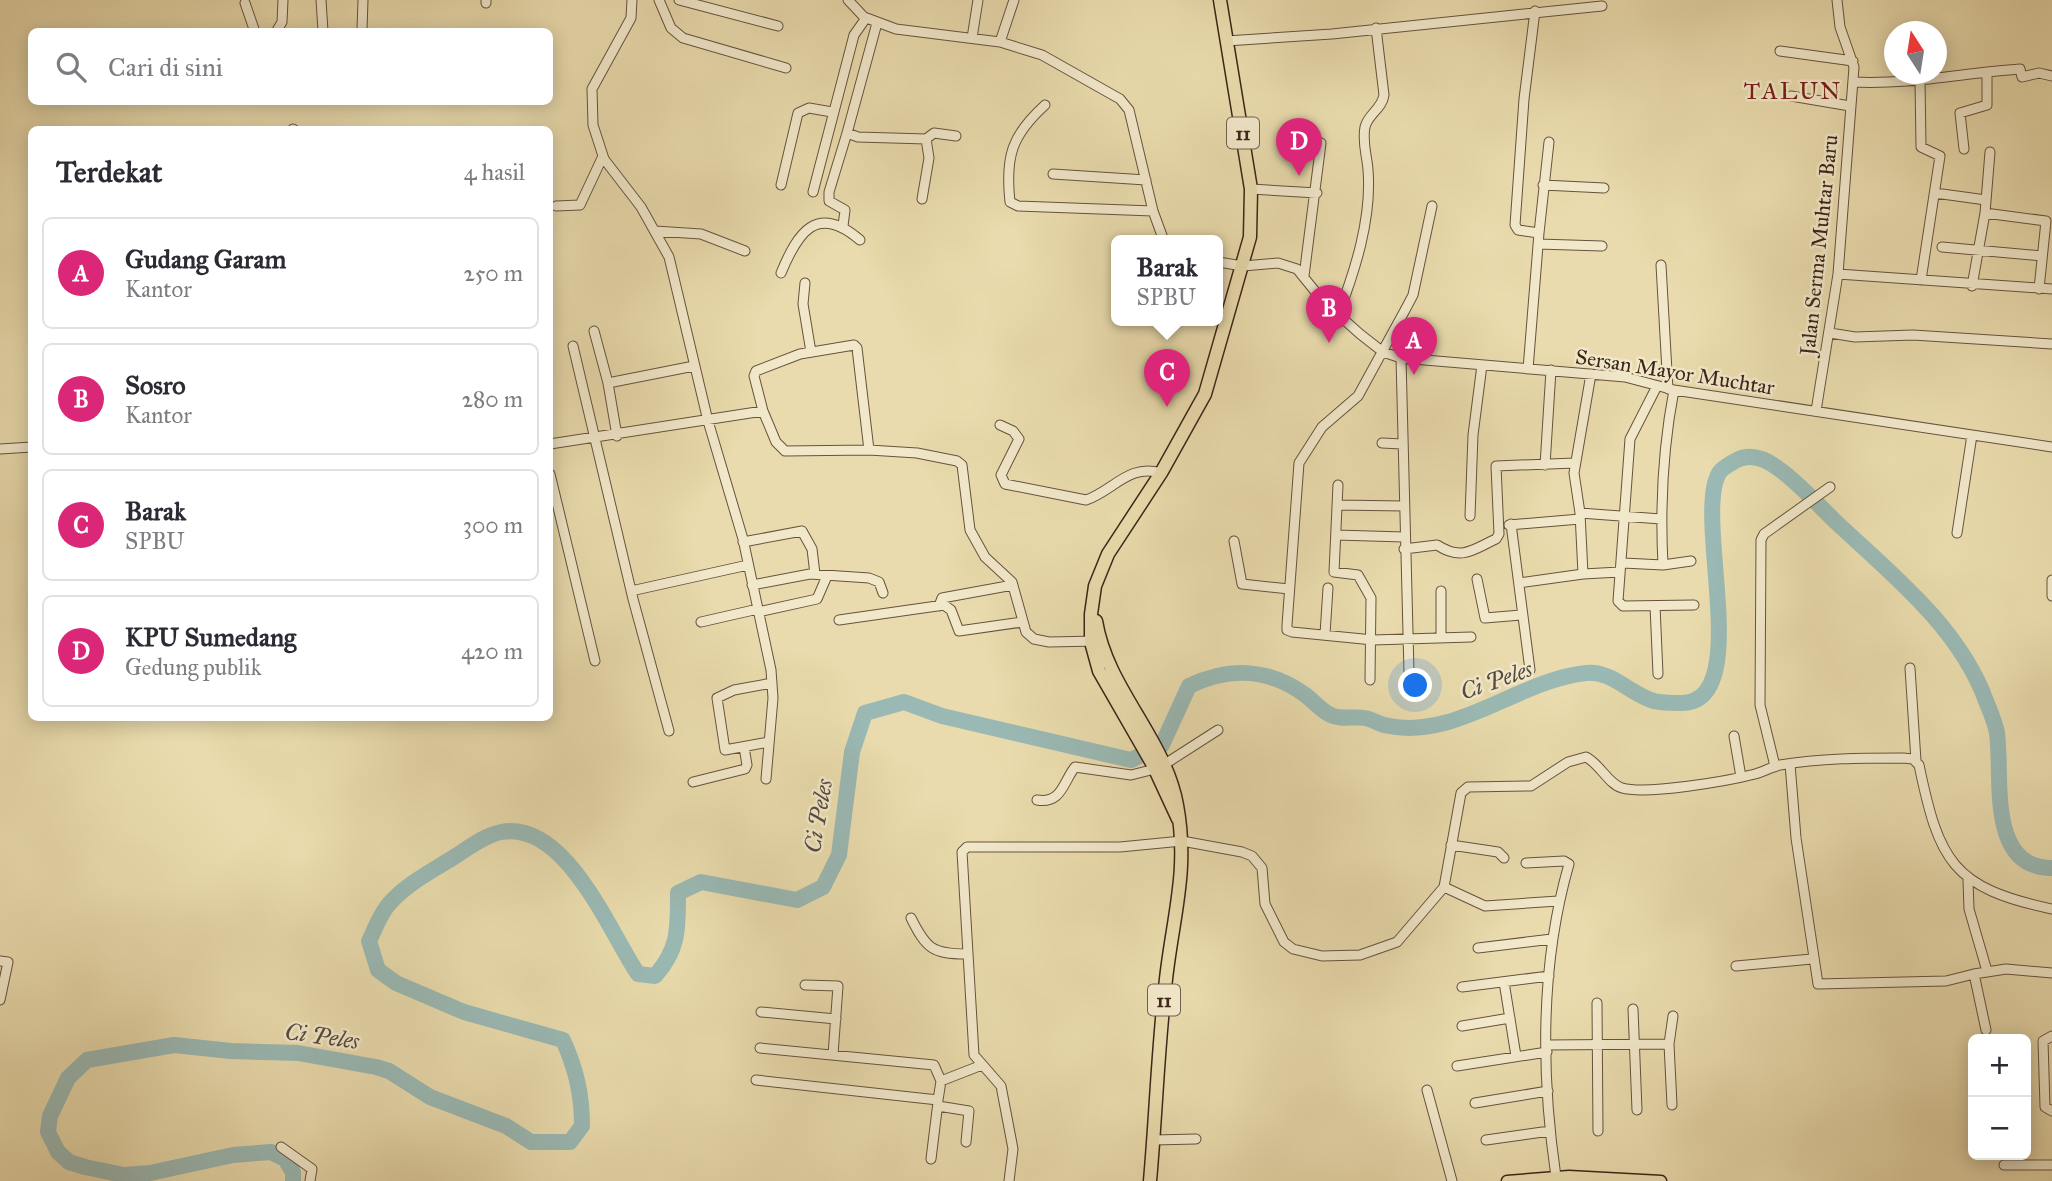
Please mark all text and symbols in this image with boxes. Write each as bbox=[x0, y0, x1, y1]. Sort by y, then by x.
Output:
north arrow bbox=[1884, 21, 1947, 84]
search box bbox=[28, 28, 553, 105]
icon: search bbox=[52, 48, 90, 86]
text: Cari di sini bbox=[108, 51, 223, 83]
district label: TALUN bbox=[1744, 76, 1842, 106]
road number: 11 bbox=[1227, 118, 1259, 148]
pin: D bbox=[1276, 118, 1322, 176]
street label: Jalan Serma Muhtar Baru bbox=[1794, 133, 1844, 359]
text: Terdekat bbox=[56, 154, 162, 190]
text: 4 hasil bbox=[464, 158, 525, 186]
popup bbox=[1111, 235, 1223, 326]
text: Gudang Garam bbox=[125, 243, 286, 275]
text: Barak bbox=[1137, 251, 1197, 283]
text: A bbox=[73, 259, 89, 287]
text: 250 m bbox=[463, 259, 523, 287]
text: Kantor bbox=[125, 275, 192, 303]
text: SPBU bbox=[1137, 283, 1196, 311]
pin: B bbox=[1306, 285, 1352, 343]
pin: A bbox=[1391, 317, 1437, 375]
street label: Sersan Mayor Muchtar bbox=[1574, 343, 1777, 401]
pin: C bbox=[1144, 349, 1190, 407]
text: Sosro bbox=[125, 369, 186, 401]
text: B bbox=[73, 385, 89, 413]
text: 280 m bbox=[462, 385, 523, 413]
text: Kantor bbox=[125, 401, 192, 429]
text: Barak bbox=[125, 495, 186, 527]
text: C bbox=[73, 511, 89, 539]
text: 300 m bbox=[463, 511, 523, 539]
text: SPBU bbox=[125, 527, 185, 555]
text: KPU Sumedang bbox=[125, 621, 296, 653]
text: D bbox=[72, 637, 90, 665]
text: 420 m bbox=[461, 637, 523, 665]
text: Gedung publik bbox=[125, 653, 261, 681]
water label: Ci Peles bbox=[1456, 655, 1536, 705]
your location bbox=[1398, 668, 1432, 702]
water label: Ci Peles bbox=[798, 777, 838, 855]
road number: 11 bbox=[1148, 984, 1180, 1016]
water label: Ci Peles bbox=[283, 1017, 361, 1055]
map controls bbox=[1968, 1034, 2031, 1160]
button: + bbox=[1968, 1034, 2031, 1097]
button: − bbox=[1968, 1097, 2031, 1160]

